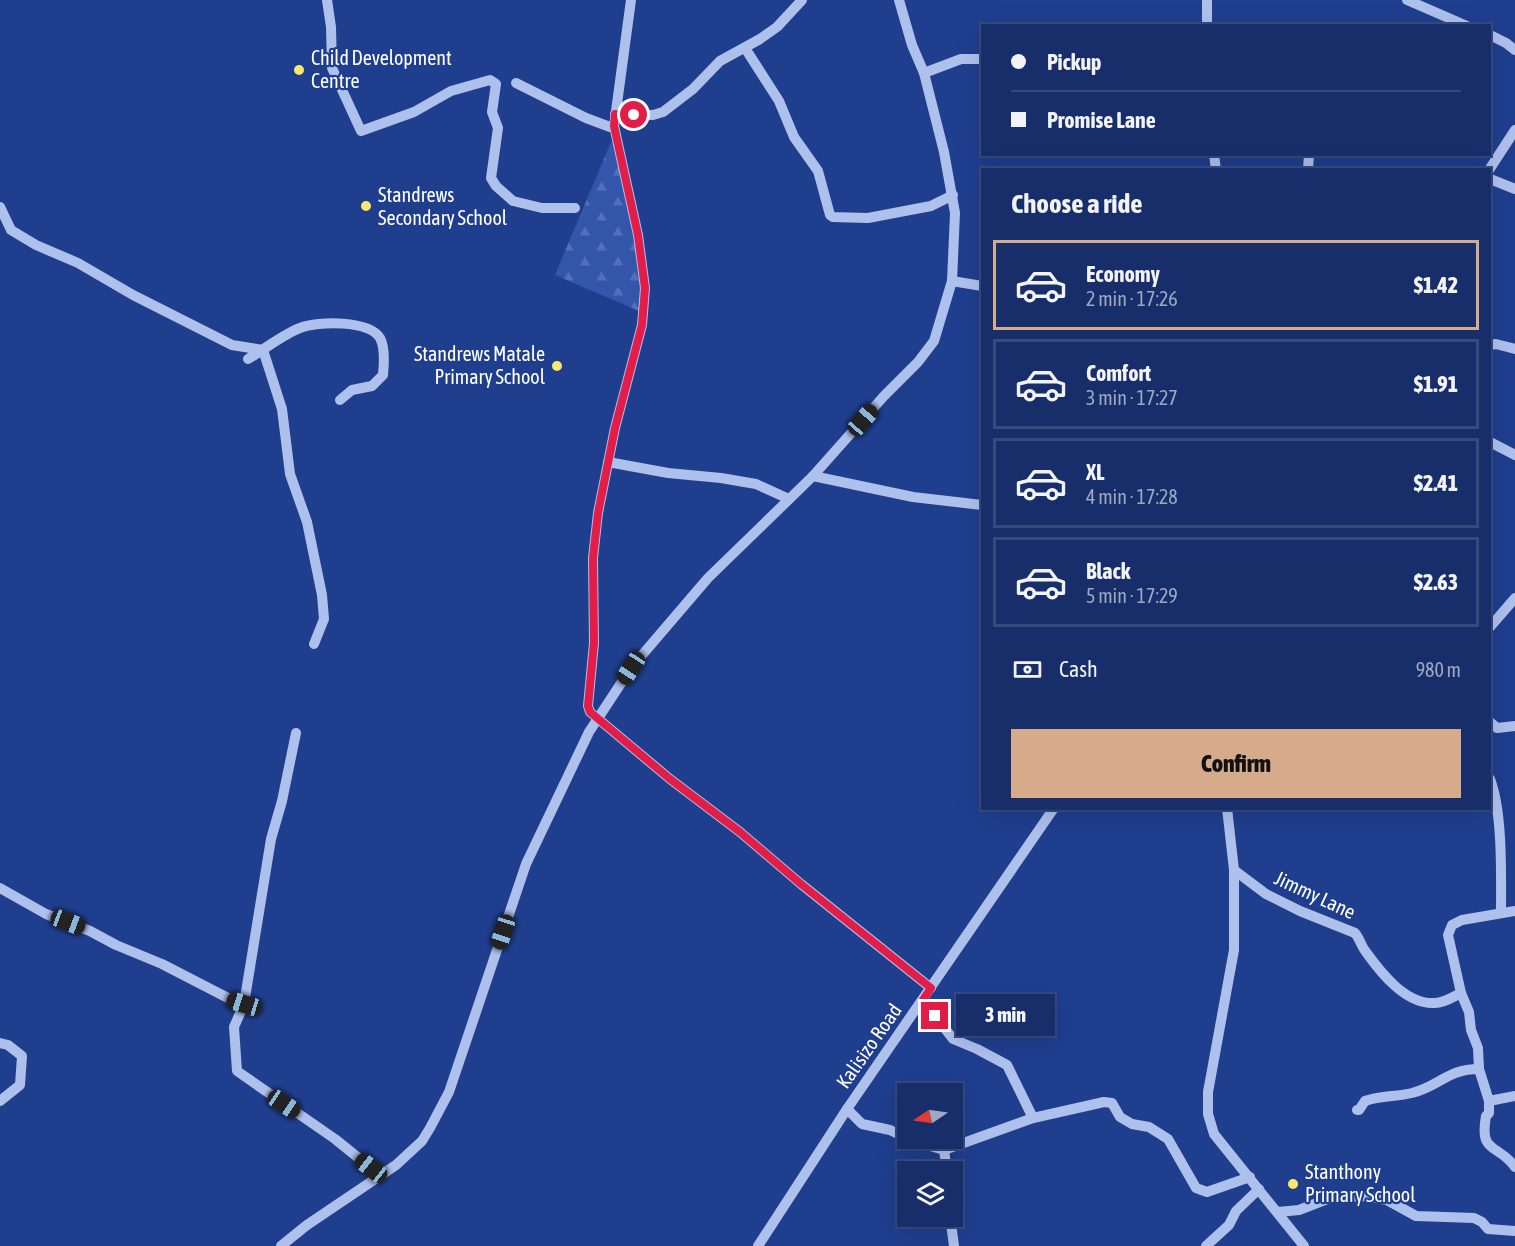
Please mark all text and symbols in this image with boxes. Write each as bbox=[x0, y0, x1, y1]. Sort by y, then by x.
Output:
place label: Child Development Centre bbox=[311, 46, 452, 92]
text: Pickup bbox=[1047, 49, 1102, 75]
marker: Child Development Centre bbox=[292, 63, 306, 77]
route start bbox=[620, 101, 647, 128]
text: Promise Lane bbox=[1047, 107, 1156, 133]
place label: Standrews Secondary School bbox=[378, 183, 508, 229]
text: Choose a ride bbox=[1011, 188, 1143, 219]
marker: Standrews Secondary School bbox=[359, 199, 373, 213]
icon: car bbox=[1014, 258, 1068, 312]
text: Economy bbox=[1086, 261, 1160, 287]
text: $1.42 bbox=[1414, 272, 1458, 298]
text: 2 min · 17:26 bbox=[1086, 287, 1178, 310]
place label: Standrews Matale Primary School bbox=[414, 342, 546, 388]
icon: car bbox=[1014, 357, 1068, 411]
marker: Standrews Matale Primary School bbox=[550, 359, 564, 373]
text: Comfort bbox=[1086, 360, 1151, 386]
text: $1.91 bbox=[1414, 371, 1458, 397]
text: 3 min · 17:27 bbox=[1086, 386, 1178, 409]
car bbox=[844, 401, 882, 439]
icon: car bbox=[1014, 456, 1068, 510]
text: XL bbox=[1086, 459, 1104, 485]
text: $2.41 bbox=[1414, 470, 1458, 496]
text: 4 min · 17:28 bbox=[1086, 485, 1178, 508]
icon: car bbox=[1014, 555, 1068, 609]
text: Black bbox=[1086, 558, 1130, 584]
text: $2.63 bbox=[1414, 569, 1458, 595]
text: 5 min · 17:29 bbox=[1086, 584, 1178, 607]
car bbox=[614, 648, 648, 688]
icon: cash bbox=[1011, 653, 1044, 686]
text: Cash bbox=[1059, 656, 1098, 682]
text: 980 m bbox=[1416, 658, 1461, 681]
button: Confirm bbox=[1011, 729, 1461, 798]
street label: Jimmy Lane bbox=[1271, 866, 1359, 923]
car bbox=[48, 907, 88, 937]
car bbox=[489, 912, 517, 952]
car bbox=[224, 990, 264, 1018]
callout: 3 min bbox=[956, 995, 1055, 1037]
street label: Kalisizo Road bbox=[831, 999, 906, 1092]
route end bbox=[921, 1002, 948, 1029]
text: 3 min bbox=[985, 1003, 1026, 1026]
north arrow bbox=[897, 1083, 963, 1149]
map controls bbox=[897, 1083, 963, 1227]
car bbox=[264, 1086, 304, 1122]
car bbox=[351, 1150, 391, 1186]
place label: Stanthony Primary School bbox=[1305, 1160, 1416, 1206]
button: layers bbox=[897, 1161, 963, 1227]
marker: Stanthony Primary School bbox=[1286, 1177, 1300, 1191]

